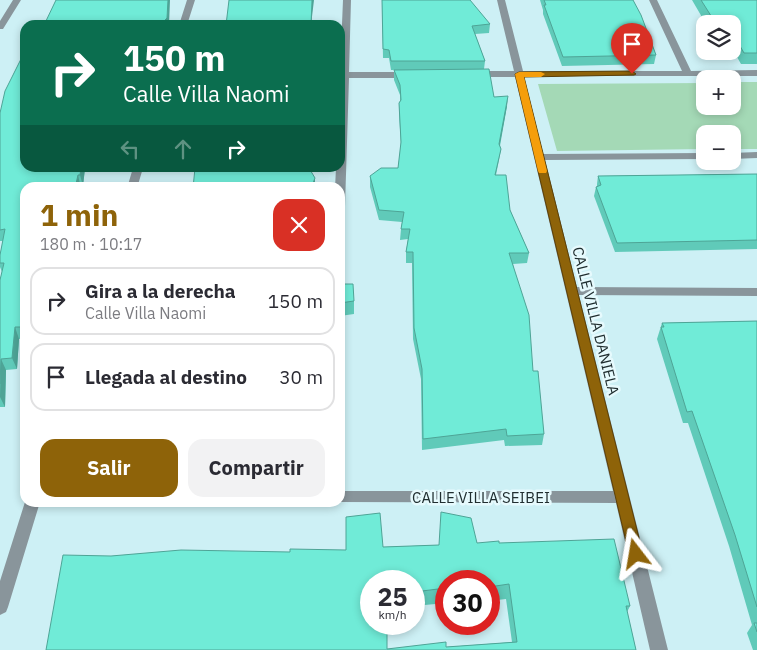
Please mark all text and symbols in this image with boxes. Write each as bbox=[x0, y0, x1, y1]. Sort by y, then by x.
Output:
map controls bbox=[696, 15, 741, 170]
button: layers bbox=[696, 15, 741, 60]
pin bbox=[611, 23, 653, 74]
icon: arrive bbox=[618, 30, 646, 58]
text: 150 m bbox=[123, 35, 226, 81]
icon: right bbox=[40, 40, 105, 105]
button: + bbox=[696, 70, 741, 115]
text: Calle Villa Naomi bbox=[123, 79, 290, 108]
button: − bbox=[696, 125, 741, 170]
icon: left bbox=[116, 135, 144, 163]
icon: ahead bbox=[169, 135, 197, 163]
icon: right bbox=[222, 135, 250, 163]
text: 1 min bbox=[40, 195, 118, 234]
button: close bbox=[273, 199, 325, 251]
text: 180 m · 10:17 bbox=[40, 234, 142, 254]
street label: CALLE VILLA DANIELA bbox=[568, 245, 624, 397]
text: Gira a la derecha bbox=[85, 279, 236, 303]
icon: right bbox=[42, 287, 70, 315]
text: 150 m bbox=[268, 289, 323, 313]
text: Calle Villa Naomi bbox=[85, 303, 206, 323]
icon: arrive bbox=[42, 363, 70, 391]
text: Llegada al destino bbox=[85, 365, 247, 389]
text: 30 m bbox=[279, 365, 323, 389]
button: Salir bbox=[40, 439, 178, 497]
button: Compartir bbox=[188, 439, 325, 497]
street label: CALLE VILLA SEIBEI bbox=[412, 488, 550, 507]
position arrow bbox=[609, 527, 661, 579]
speed limit sign: 30 bbox=[435, 570, 500, 635]
text: 25 bbox=[377, 580, 408, 613]
text: km/h bbox=[378, 607, 407, 622]

